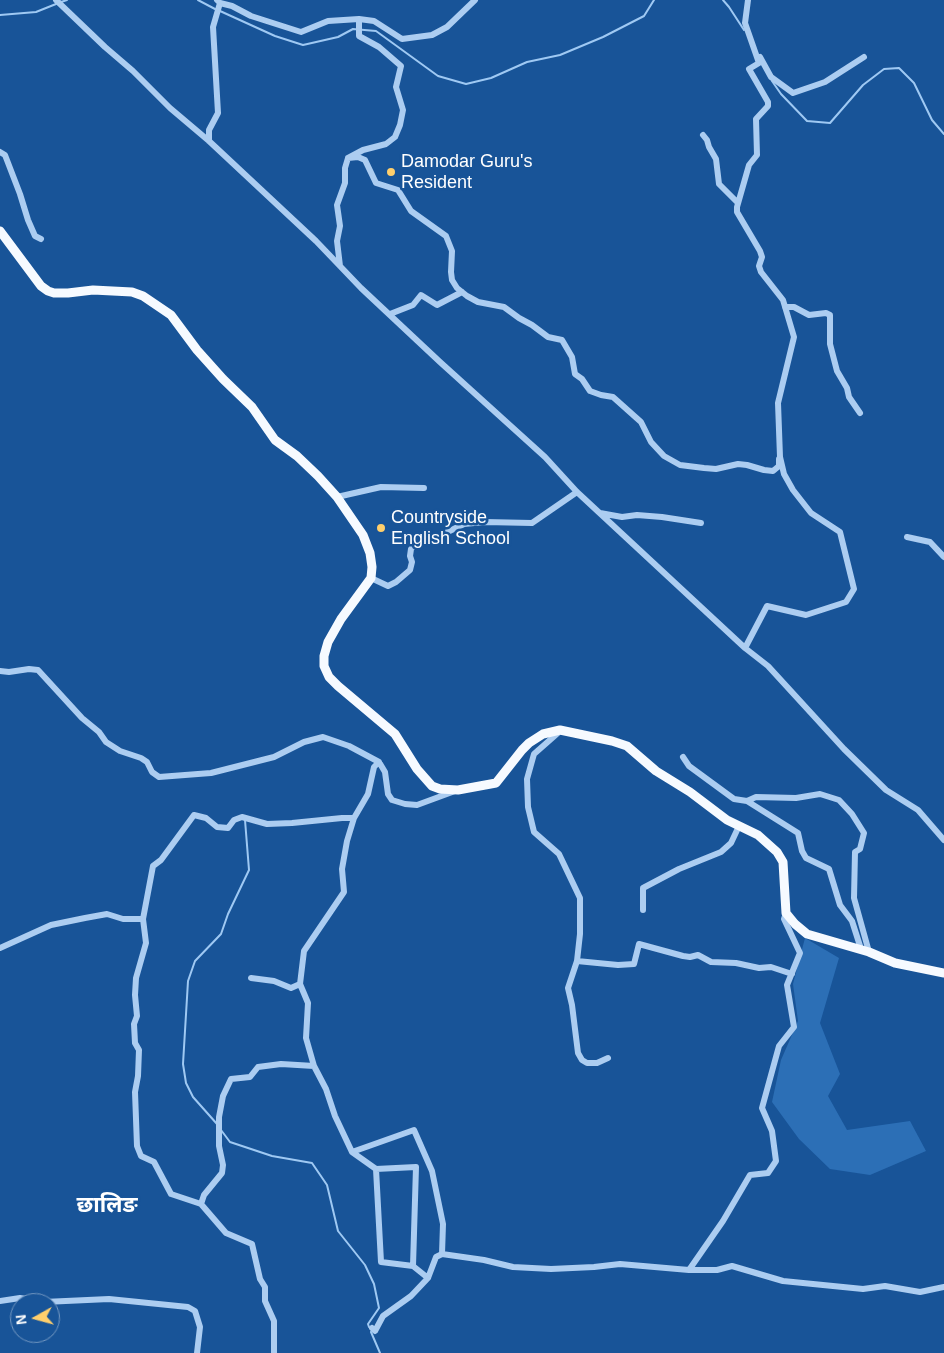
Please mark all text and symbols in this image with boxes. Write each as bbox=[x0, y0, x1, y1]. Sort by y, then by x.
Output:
place label: Damodar Guru's Resident bbox=[401, 151, 532, 193]
marker: Damodar Guru's Resident bbox=[385, 166, 397, 178]
place label: Countryside English School bbox=[391, 507, 510, 550]
marker: Countryside English School bbox=[375, 522, 387, 534]
district label: छालिङ bbox=[77, 1193, 137, 1219]
north arrow bbox=[10, 1293, 60, 1343]
text: N bbox=[13, 1314, 30, 1326]

